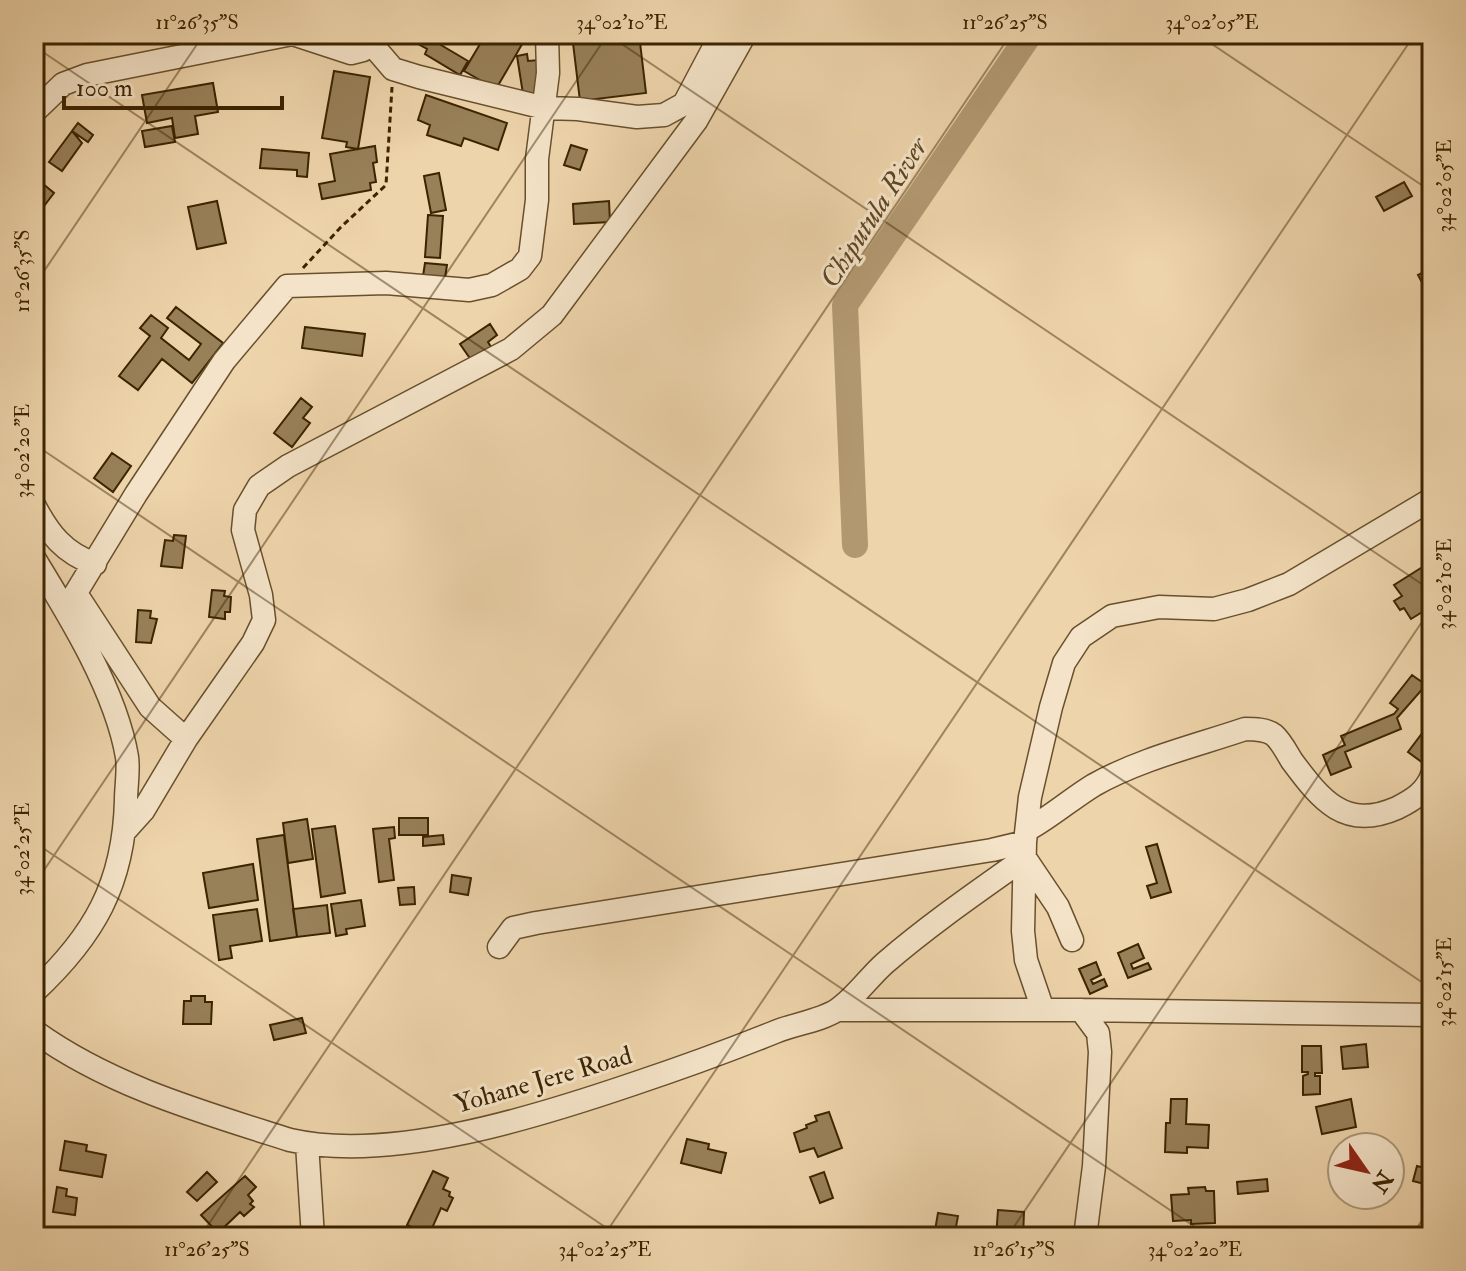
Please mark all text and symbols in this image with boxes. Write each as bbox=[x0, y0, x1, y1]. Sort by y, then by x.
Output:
text: 11°26'35"S bbox=[156, 10, 239, 35]
text: 34°02'10"E bbox=[576, 10, 668, 35]
text: 11°26'25"S bbox=[962, 10, 1048, 35]
text: 34°02'05"E bbox=[1165, 10, 1259, 35]
scale bar bbox=[64, 60, 282, 110]
text: 100 m bbox=[76, 73, 133, 104]
water label: Chiputula River bbox=[813, 130, 937, 295]
text: 34°02'05"E bbox=[1432, 139, 1457, 233]
text: 11°26'35"S bbox=[10, 230, 35, 313]
text: 34°02'20"E bbox=[10, 404, 35, 498]
text: 34°02'10"E bbox=[1432, 538, 1457, 630]
text: 34°02'25"E bbox=[10, 803, 35, 895]
text: 34°02'15"E bbox=[1432, 937, 1457, 1027]
street label: Yohane Jere Road bbox=[451, 1039, 636, 1121]
north arrow bbox=[1326, 1131, 1406, 1211]
text: N bbox=[1364, 1165, 1399, 1198]
text: 11°26'25"S bbox=[164, 1237, 250, 1262]
text: 34°02'25"E bbox=[559, 1237, 651, 1262]
text: 11°26'15"S bbox=[973, 1237, 1055, 1262]
text: 34°02'20"E bbox=[1148, 1237, 1242, 1262]

